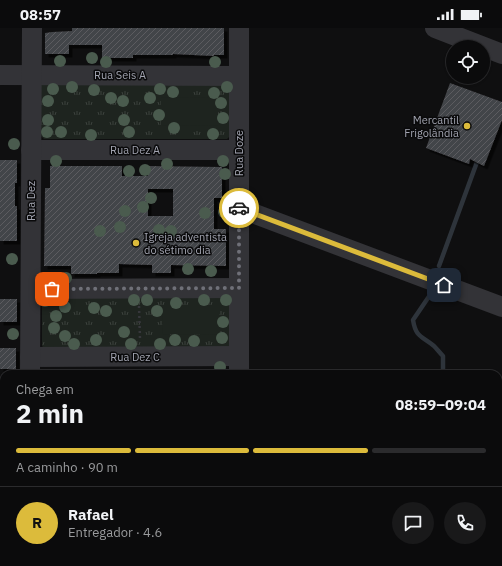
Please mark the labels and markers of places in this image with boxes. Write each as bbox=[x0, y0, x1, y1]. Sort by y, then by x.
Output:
place label: Mercantil Frigolândia bbox=[404, 113, 459, 140]
marker: Mercantil Frigolândia bbox=[462, 121, 472, 131]
place label: Igreja adventista do sétimo dia bbox=[144, 230, 227, 257]
marker: Igreja adventista do sétimo dia bbox=[131, 238, 141, 248]
pin bbox=[427, 268, 461, 302]
pin bbox=[35, 272, 69, 306]

